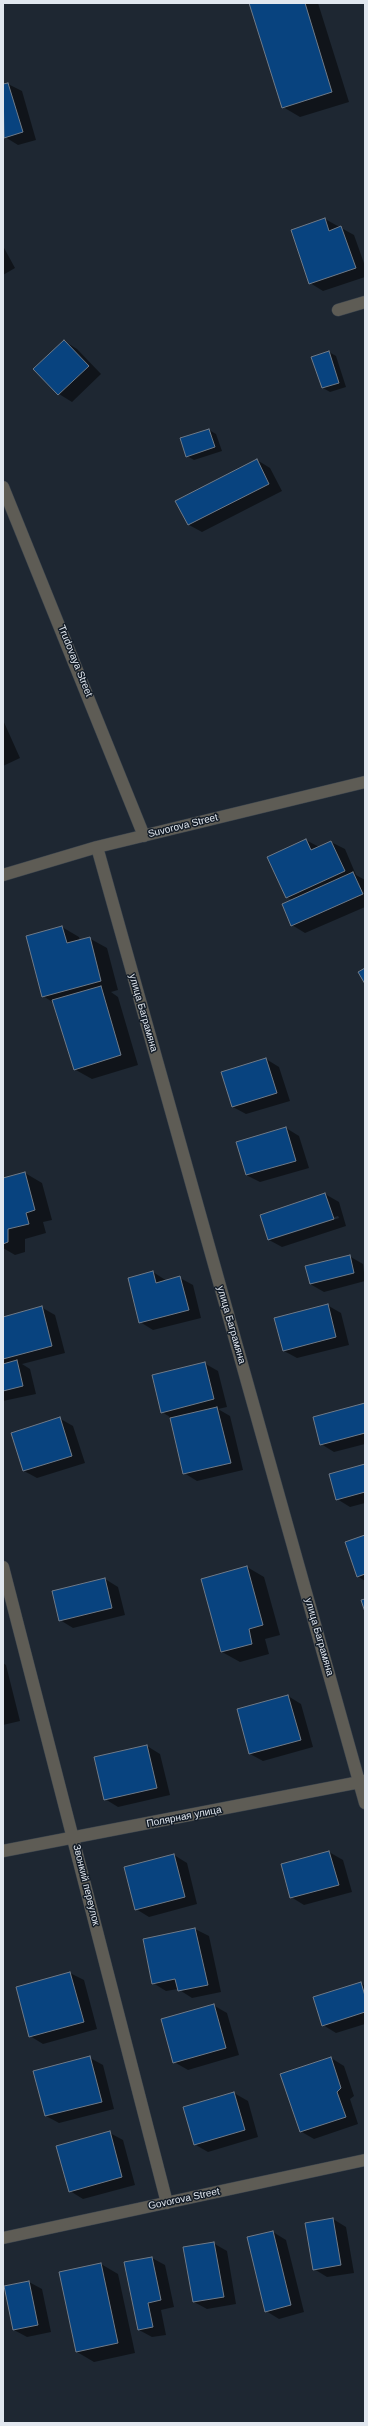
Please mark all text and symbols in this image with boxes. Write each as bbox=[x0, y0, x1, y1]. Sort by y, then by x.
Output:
street label: Trudovaya Street bbox=[55, 623, 95, 699]
street label: Suvorova Street bbox=[147, 812, 219, 840]
street label: улица Баграмяна bbox=[126, 973, 160, 1053]
street label: улица Баграмяна bbox=[214, 1285, 248, 1365]
street label: улица Баграмяна bbox=[302, 1597, 336, 1677]
street label: Полярная улица bbox=[146, 1804, 222, 1830]
street label: Звонкий переулок bbox=[70, 1843, 102, 1927]
street label: Govorova Street bbox=[147, 2186, 221, 2212]

